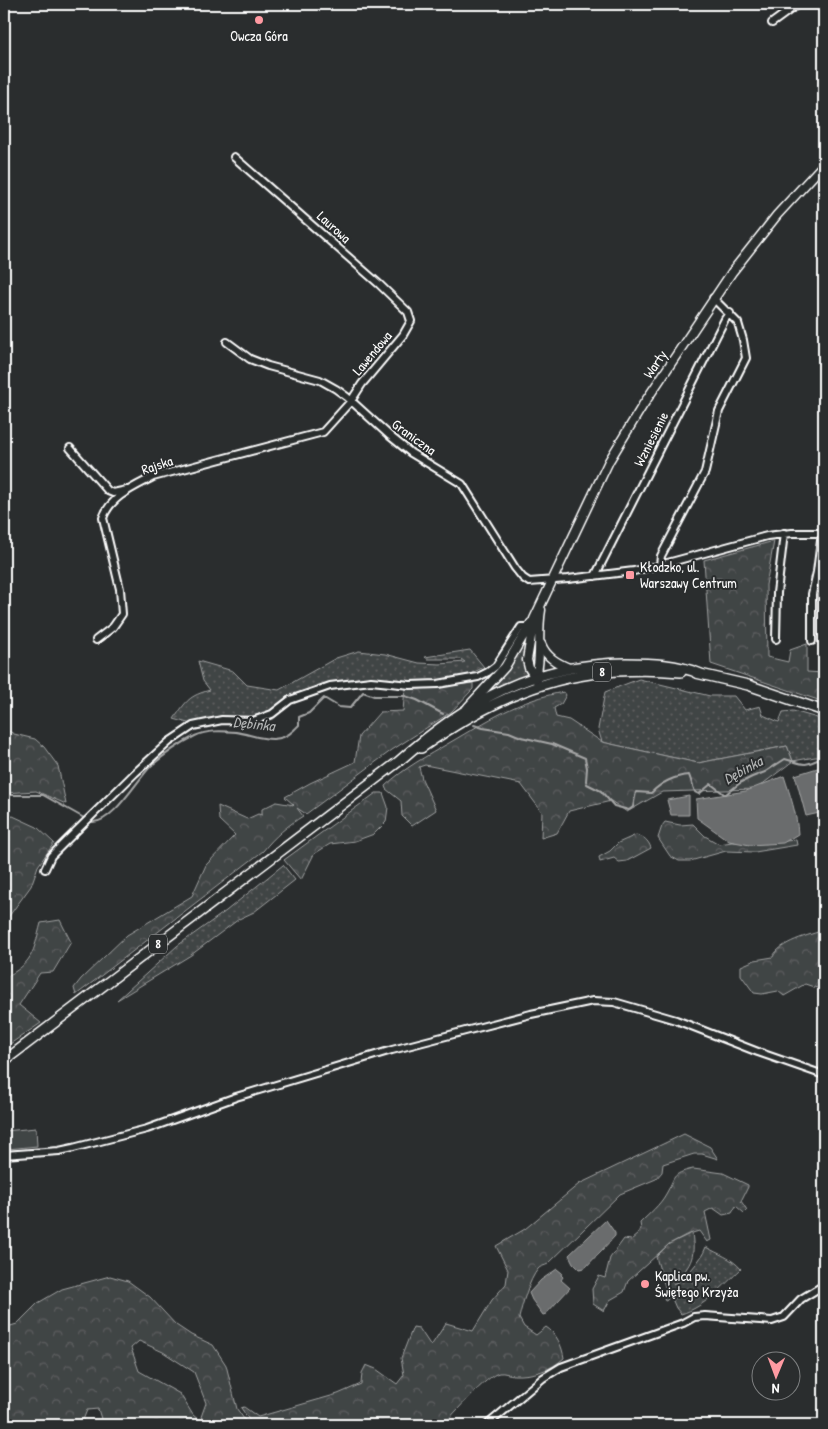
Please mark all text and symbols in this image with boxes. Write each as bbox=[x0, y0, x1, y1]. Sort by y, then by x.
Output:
marker: Owcza Góra bbox=[253, 14, 265, 26]
place label: Owcza Góra bbox=[230, 26, 288, 45]
street label: Laurowa bbox=[313, 206, 356, 247]
street label: Lawendowa bbox=[348, 326, 396, 379]
street label: Warty bbox=[638, 346, 672, 382]
street label: Wzniesienie bbox=[629, 408, 673, 469]
street label: Graniczna bbox=[388, 414, 441, 459]
street label: Rajska bbox=[139, 450, 176, 479]
place label: Kłodzko, ul. Warszawy Centrum bbox=[640, 557, 737, 593]
marker: Kłodzko, ul. Warszawy Centrum bbox=[624, 569, 636, 581]
road number: 8 bbox=[593, 662, 611, 682]
water label: Dębinka bbox=[232, 711, 278, 736]
water label: Dębinka bbox=[720, 749, 768, 789]
road number: 8 bbox=[149, 934, 167, 954]
place label: Kaplica pw. Świętego Krzyża bbox=[655, 1266, 739, 1302]
marker: Kaplica pw. Świętego Krzyża bbox=[639, 1278, 651, 1290]
north arrow bbox=[750, 1352, 800, 1402]
text: N bbox=[771, 1380, 780, 1399]

